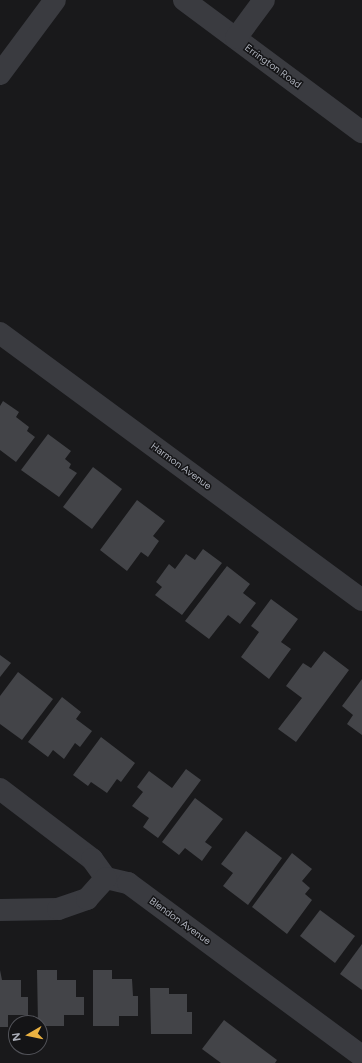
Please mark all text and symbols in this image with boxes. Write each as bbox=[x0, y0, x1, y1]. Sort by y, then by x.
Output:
street label: Errington Road bbox=[242, 41, 304, 91]
street label: Harmon Avenue bbox=[148, 440, 214, 492]
street label: Blendon Avenue bbox=[147, 895, 213, 947]
north arrow bbox=[8, 1015, 48, 1055]
text: N bbox=[10, 1032, 24, 1042]

